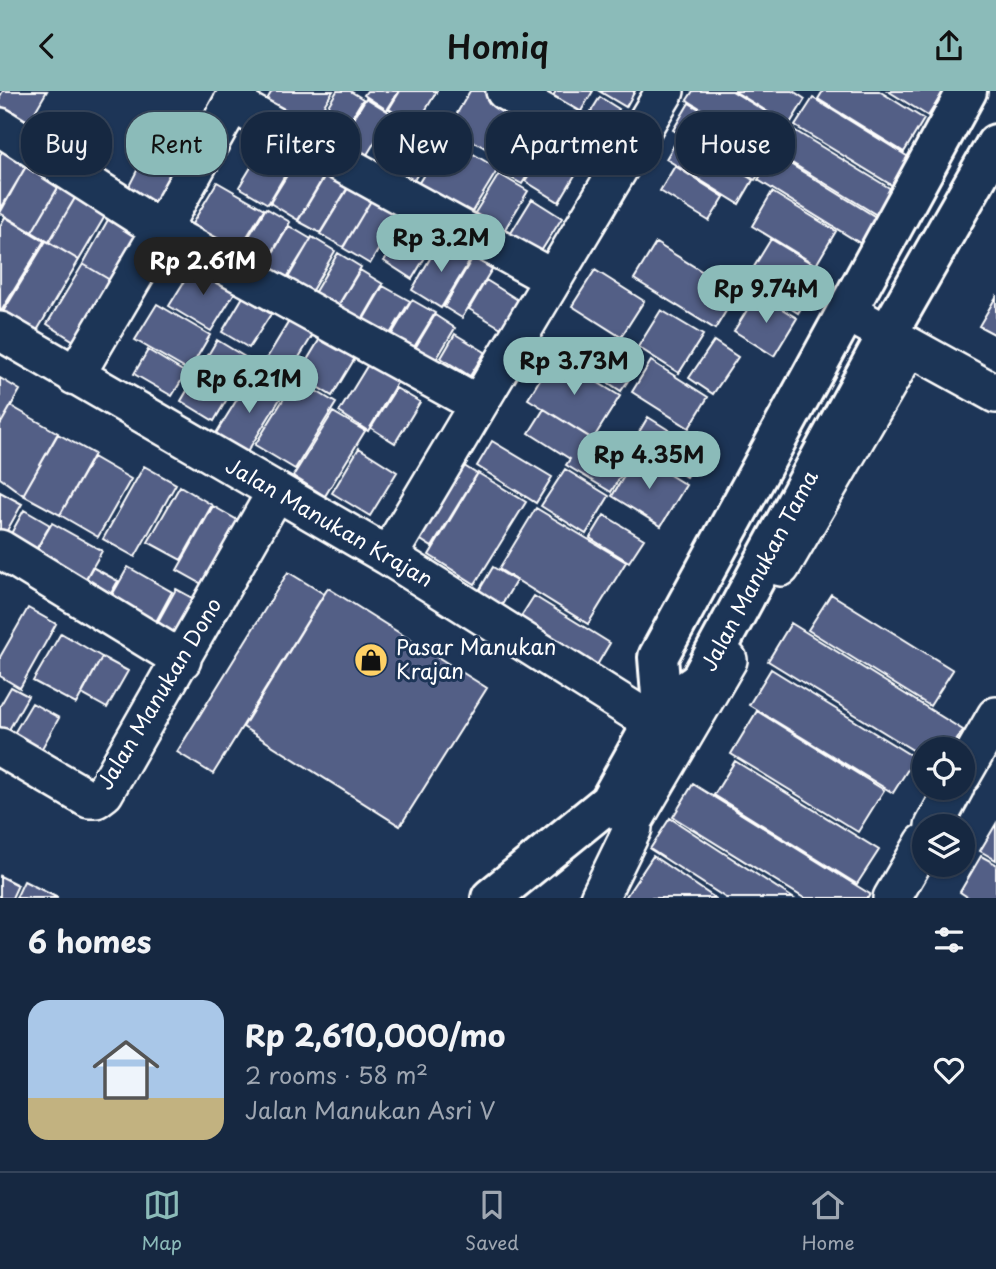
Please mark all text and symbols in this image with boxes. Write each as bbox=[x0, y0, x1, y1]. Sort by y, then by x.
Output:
text: Homiq bbox=[447, 22, 549, 70]
icon: back bbox=[28, 27, 66, 65]
icon: share bbox=[930, 27, 968, 65]
chip: Buy bbox=[21, 112, 112, 175]
chip: Rent bbox=[126, 112, 227, 175]
chip: Filters bbox=[241, 112, 360, 175]
chip: New bbox=[374, 112, 472, 175]
chip: Apartment bbox=[486, 112, 662, 175]
chip: House bbox=[676, 112, 795, 175]
pin: Rp 3.2M bbox=[376, 215, 506, 274]
text: Rp 3.2M bbox=[392, 219, 490, 254]
pin: Rp 2.61M bbox=[131, 237, 275, 297]
text: Rp 2.61M bbox=[150, 242, 256, 277]
pin: Rp 9.74M bbox=[694, 265, 838, 325]
text: Rp 9.74M bbox=[713, 270, 819, 305]
pin: Rp 3.73M bbox=[502, 337, 646, 397]
text: Rp 3.73M bbox=[519, 342, 629, 377]
pin: Rp 6.21M bbox=[177, 355, 321, 415]
text: Rp 6.21M bbox=[196, 360, 302, 395]
pin: Rp 4.35M bbox=[577, 431, 721, 491]
text: Rp 4.35M bbox=[593, 436, 705, 471]
street label: Jalan Manukan Krajan bbox=[220, 449, 440, 594]
street label: Jalan Manukan Tama bbox=[692, 463, 825, 676]
street label: Jalan Manukan Dono bbox=[88, 591, 228, 795]
place label: Pasar Manukan Krajan bbox=[396, 630, 556, 686]
shop icon: Pasar Manukan Krajan bbox=[352, 641, 390, 679]
map controls bbox=[912, 737, 975, 877]
button: locate bbox=[912, 737, 975, 800]
button: layers bbox=[912, 814, 975, 877]
text: 6 homes bbox=[28, 918, 151, 963]
icon: filters bbox=[930, 921, 968, 959]
text: Rp 2,610,000/mo bbox=[245, 1012, 505, 1057]
icon: home bbox=[84, 1028, 168, 1112]
icon: heart bbox=[930, 1051, 968, 1089]
text: 2 rooms · 58 m² bbox=[245, 1057, 428, 1092]
text: Jalan Manukan Asri V bbox=[245, 1092, 495, 1127]
tab: Map bbox=[141, 1186, 182, 1256]
tab: Saved bbox=[465, 1186, 519, 1256]
tab: Home bbox=[802, 1186, 855, 1256]

